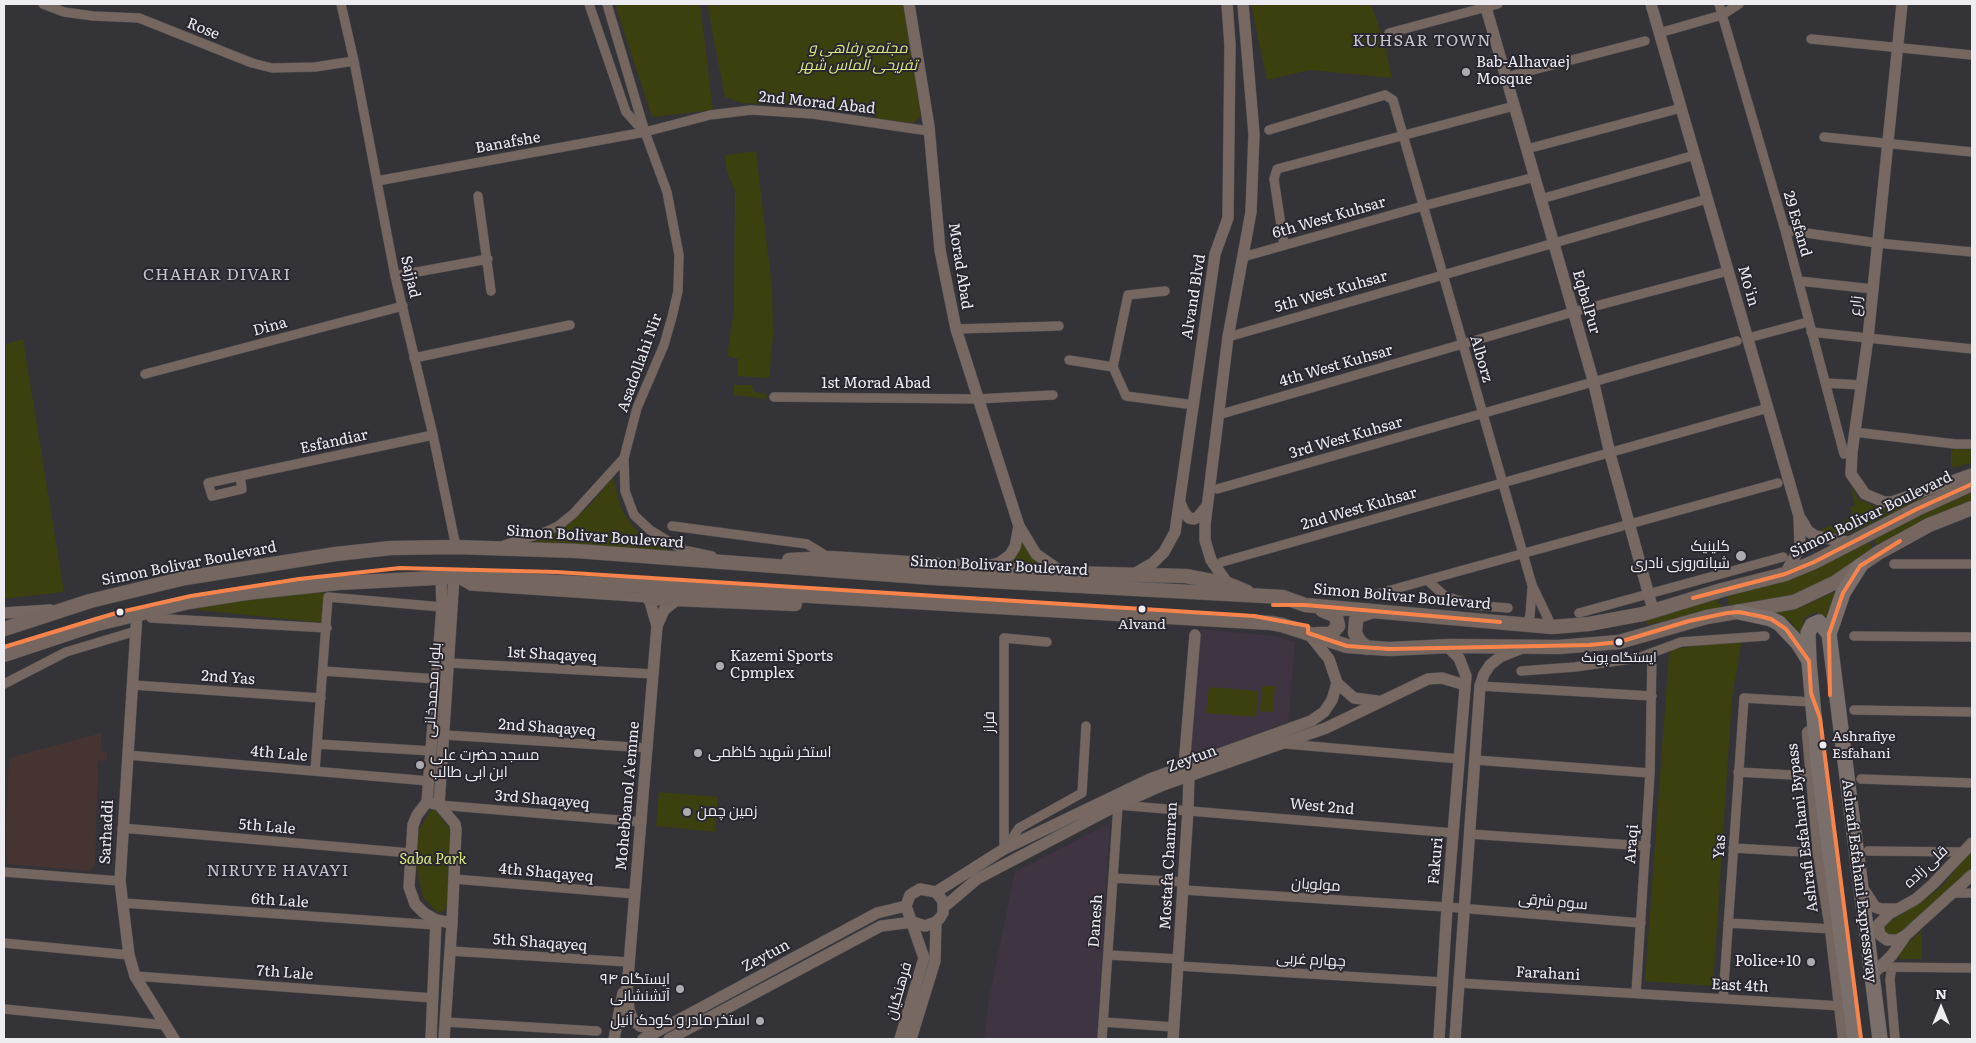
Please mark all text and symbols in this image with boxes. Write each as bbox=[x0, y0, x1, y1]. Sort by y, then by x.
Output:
street label: Rose bbox=[184, 14, 222, 44]
district label: KUHSAR TOWN bbox=[1351, 31, 1493, 51]
park label: مجتمع رفاهی و تفریحی الماس شهر bbox=[799, 40, 917, 75]
place label: Bab-Alhavaej Mosque bbox=[1476, 54, 1570, 89]
marker: Bab-Alhavaej Mosque bbox=[1460, 66, 1472, 78]
street label: 2nd Morad Abad bbox=[758, 88, 876, 118]
street label: Banafshe bbox=[474, 128, 542, 158]
street label: 29 Esfand bbox=[1779, 189, 1815, 259]
street label: 6th West Kuhsar bbox=[1270, 193, 1388, 243]
street label: Morad Abad bbox=[944, 221, 976, 311]
street label: Alvand Blvd bbox=[1178, 253, 1210, 341]
street label: Sajjad bbox=[396, 254, 424, 300]
street label: Mo'in bbox=[1734, 264, 1762, 308]
district label: CHAHAR DIVARI bbox=[141, 265, 293, 285]
street label: 5th West Kuhsar bbox=[1272, 267, 1390, 317]
street label: EqbalPur bbox=[1568, 268, 1604, 336]
street label: زارع bbox=[1846, 295, 1866, 317]
street label: Asadollahi Nir bbox=[614, 311, 666, 415]
street label: Dina bbox=[251, 314, 289, 340]
street label: Alborz bbox=[1466, 333, 1496, 385]
street label: 4th West Kuhsar bbox=[1277, 341, 1395, 391]
street label: 1st Morad Abad bbox=[821, 375, 931, 393]
street label: 3rd West Kuhsar bbox=[1287, 413, 1405, 463]
street label: Esfandiar bbox=[298, 426, 370, 458]
street label: Simon Bolivar Boulevard bbox=[1787, 468, 1955, 562]
street label: 2nd West Kuhsar bbox=[1299, 484, 1419, 534]
street label: Simon Bolivar Boulevard bbox=[506, 522, 684, 552]
street label: Simon Bolivar Boulevard bbox=[100, 538, 278, 590]
place label: کلینیک شبانه‌روزی نادری bbox=[1631, 538, 1730, 573]
marker: کلینیک شبانه‌روزی نادری bbox=[1734, 549, 1748, 563]
street label: Simon Bolivar Boulevard bbox=[910, 552, 1088, 580]
street label: Simon Bolivar Boulevard bbox=[1313, 580, 1491, 614]
marker: Alvand bbox=[1137, 604, 1147, 614]
unlabelled marker bbox=[115, 607, 125, 617]
place label: Alvand bbox=[1118, 617, 1166, 633]
marker: ایستگاه پونک bbox=[1614, 637, 1624, 647]
street label: بلوار محمدخانی bbox=[421, 642, 445, 738]
street label: 1st Shaqayeq bbox=[507, 644, 597, 666]
place label: Kazemi Sports Cpmplex bbox=[730, 648, 833, 683]
place label: ایستگاه پونک bbox=[1581, 650, 1657, 666]
marker: Kazemi Sports Cpmplex bbox=[714, 660, 726, 672]
street label: 2nd Yas bbox=[201, 667, 255, 689]
street label: فراز bbox=[981, 711, 999, 733]
street label: 2nd Shaqayeq bbox=[498, 716, 596, 740]
street label: Mohebbanol A'emme bbox=[613, 721, 643, 871]
place label: Ashrafiye Esfahani bbox=[1832, 729, 1895, 762]
marker: Ashrafiye Esfahani bbox=[1818, 740, 1828, 750]
street label: Zeytun bbox=[1165, 742, 1219, 776]
street label: Ashrafi Esfahani Bypass bbox=[1784, 742, 1822, 914]
street label: 4th Lale bbox=[250, 743, 308, 765]
place label: استخر شهید کاظمی bbox=[708, 744, 831, 762]
place label: مسجد حضرت علی ابن ابی طالب bbox=[430, 747, 539, 782]
marker: استخر شهید کاظمی bbox=[692, 747, 704, 759]
marker: مسجد حضرت علی ابن ابی طالب bbox=[414, 759, 426, 771]
street label: Ashrafi Esfahani Expressway bbox=[1838, 778, 1880, 984]
street label: 3rd Shaqayeq bbox=[494, 787, 590, 813]
street label: West 2nd bbox=[1289, 795, 1355, 819]
street label: Sarhaddi bbox=[96, 799, 118, 865]
street label: Mostafa Chamran bbox=[1157, 801, 1181, 931]
place label: زمین چمن bbox=[697, 803, 757, 821]
marker: زمین چمن bbox=[681, 806, 693, 818]
street label: 5th Lale bbox=[238, 816, 296, 838]
street label: Araqi bbox=[1622, 824, 1642, 864]
street label: Yas bbox=[1710, 834, 1730, 860]
street label: Fakuri bbox=[1425, 837, 1447, 885]
street label: قلی زاده bbox=[1900, 842, 1952, 892]
park label: Saba Park bbox=[399, 851, 467, 869]
street label: 4th Shaqayeq bbox=[498, 860, 594, 886]
district label: NIRUYE HAVAYI bbox=[205, 861, 351, 881]
street label: مولویان bbox=[1291, 874, 1341, 896]
street label: 6th Lale bbox=[251, 890, 309, 912]
street label: سوم شرقی bbox=[1518, 890, 1588, 914]
street label: Danesh bbox=[1085, 894, 1107, 948]
street label: 5th Shaqayeq bbox=[492, 931, 588, 955]
street label: Zeytun bbox=[739, 936, 793, 976]
street label: چهارم غربی bbox=[1276, 949, 1346, 971]
place label: Police+10 bbox=[1735, 953, 1801, 971]
marker: Police+10 bbox=[1805, 956, 1817, 968]
street label: فرهنگیان bbox=[882, 960, 916, 1022]
street label: 7th Lale bbox=[256, 962, 314, 984]
street label: Farahani bbox=[1515, 963, 1581, 985]
place label: ایستگاه ۹۴ آتشنشانی bbox=[600, 971, 670, 1006]
street label: East 4th bbox=[1711, 976, 1769, 996]
marker: ایستگاه ۹۴ آتشنشانی bbox=[674, 983, 686, 995]
north arrow bbox=[1916, 983, 1966, 1033]
text: N bbox=[1935, 983, 1947, 1003]
place label: استخر مادر و کودک آنیل bbox=[610, 1012, 750, 1030]
marker: استخر مادر و کودک آنیل bbox=[754, 1015, 766, 1027]

